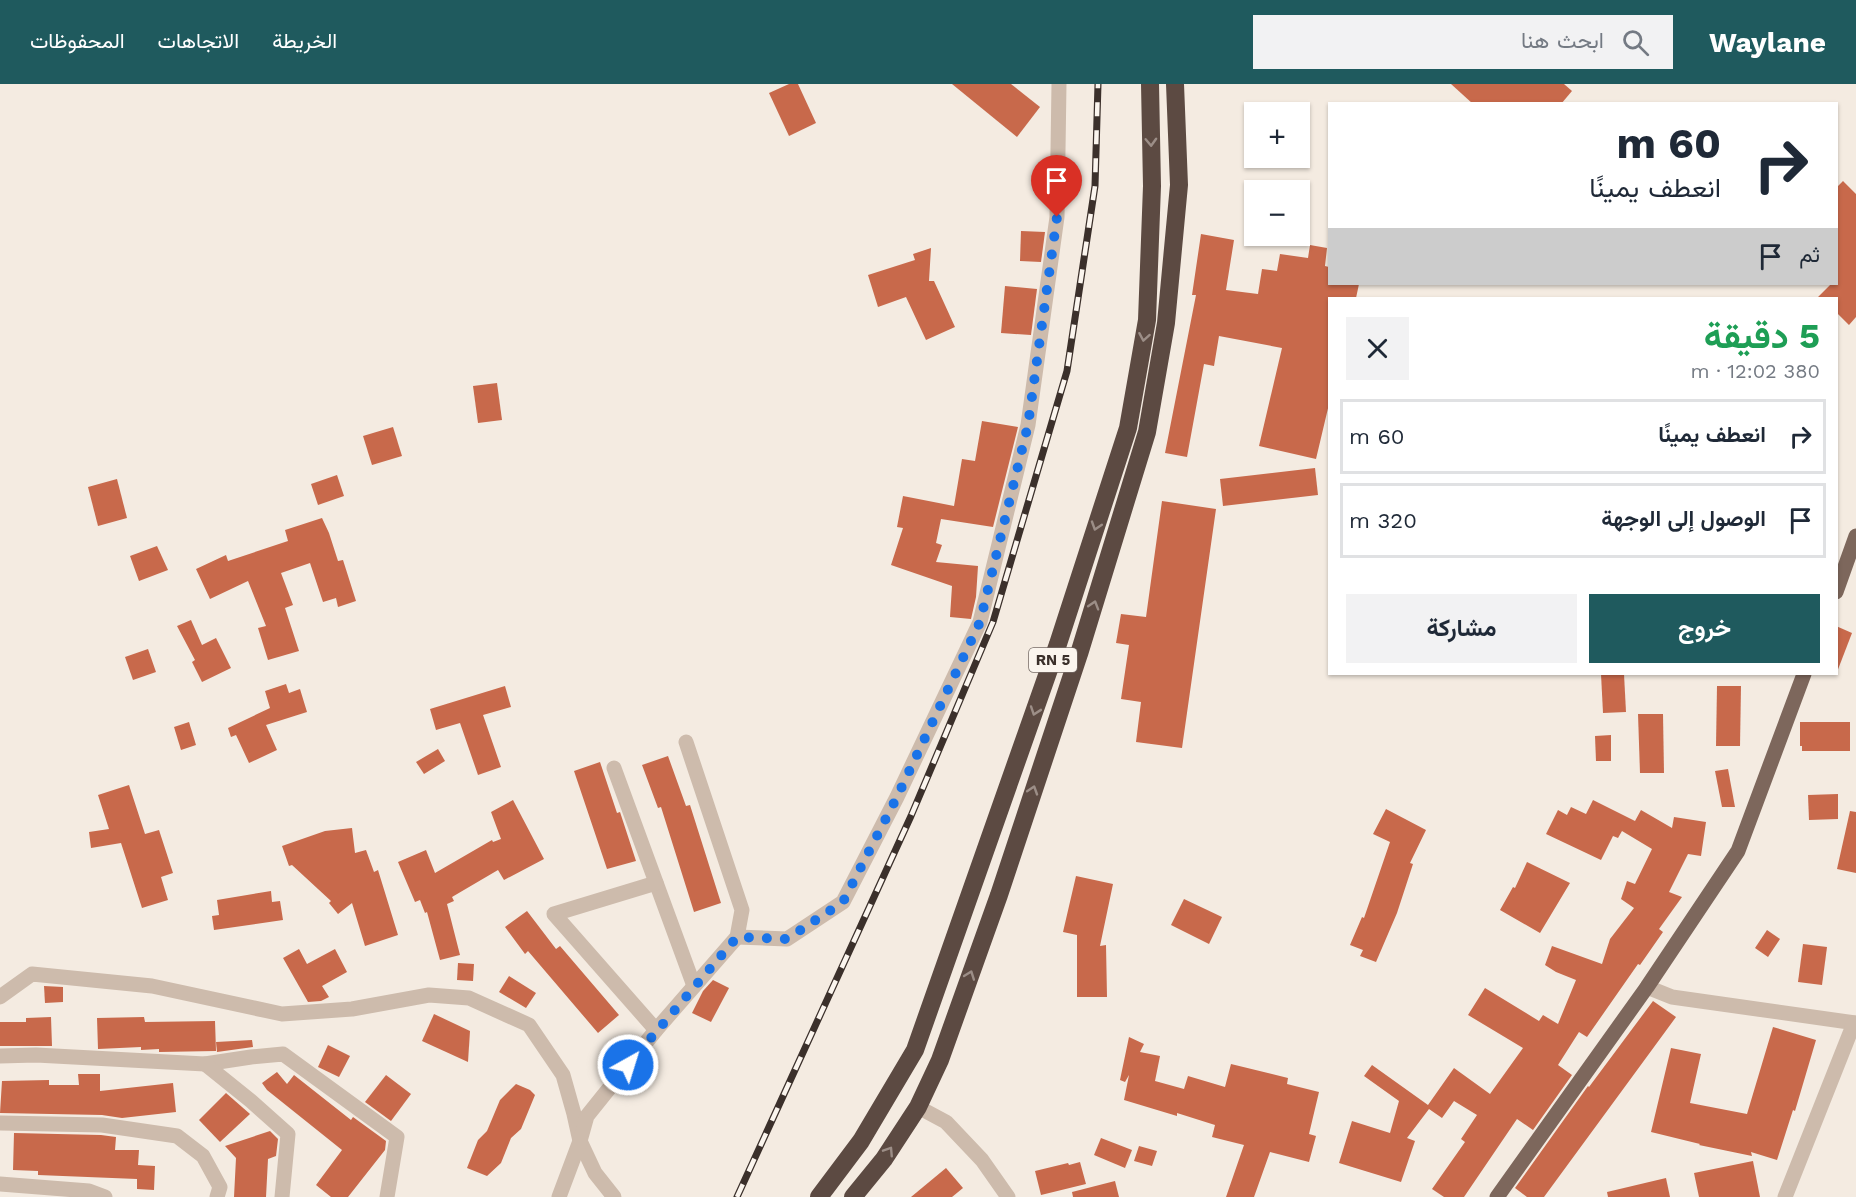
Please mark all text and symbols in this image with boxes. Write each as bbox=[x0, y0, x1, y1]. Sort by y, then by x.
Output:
search box bbox=[1253, 15, 1673, 69]
icon: search bbox=[1619, 26, 1652, 59]
text: Waylane bbox=[1709, 26, 1826, 59]
text: المحفوظات bbox=[30, 28, 125, 53]
text: الاتجاهات bbox=[158, 28, 239, 53]
text: الخريطة bbox=[272, 28, 337, 53]
text: ابحث هنا bbox=[1521, 28, 1604, 53]
map controls bbox=[1244, 102, 1310, 246]
button: + bbox=[1244, 102, 1310, 168]
text: 60 m bbox=[1617, 119, 1721, 168]
icon: right bbox=[1742, 126, 1820, 204]
one-way arrow bbox=[1145, 138, 1157, 147]
pin bbox=[1031, 155, 1082, 217]
icon: arrive bbox=[1040, 164, 1073, 197]
text: انعطف يمينًا bbox=[1589, 172, 1721, 204]
button: − bbox=[1244, 180, 1310, 246]
icon: arrive bbox=[1754, 240, 1787, 273]
text: ثم bbox=[1799, 242, 1820, 267]
text: 5 دقيقة bbox=[1704, 315, 1820, 357]
button: close bbox=[1346, 317, 1409, 380]
one-way arrow bbox=[1138, 332, 1151, 342]
text: 380 m · 12:02 bbox=[1690, 359, 1820, 383]
icon: right bbox=[1784, 420, 1817, 453]
text: انعطف يمينًا bbox=[1658, 422, 1766, 447]
text: 60 m bbox=[1349, 424, 1405, 449]
icon: arrive bbox=[1784, 504, 1817, 537]
text: الوصول إلى الوجهة bbox=[1601, 506, 1766, 531]
text: 320 m bbox=[1349, 508, 1417, 533]
one-way arrow bbox=[1091, 520, 1104, 531]
button: مشاركة bbox=[1346, 594, 1577, 663]
button: خروج bbox=[1589, 594, 1820, 663]
one-way arrow bbox=[1087, 600, 1099, 611]
road number: RN 5 bbox=[1029, 648, 1077, 672]
one-way arrow bbox=[1029, 705, 1042, 715]
one-way arrow bbox=[1026, 785, 1039, 796]
one-way arrow bbox=[963, 970, 976, 981]
position arrow bbox=[596, 1033, 660, 1097]
one-way arrow bbox=[882, 1147, 893, 1158]

